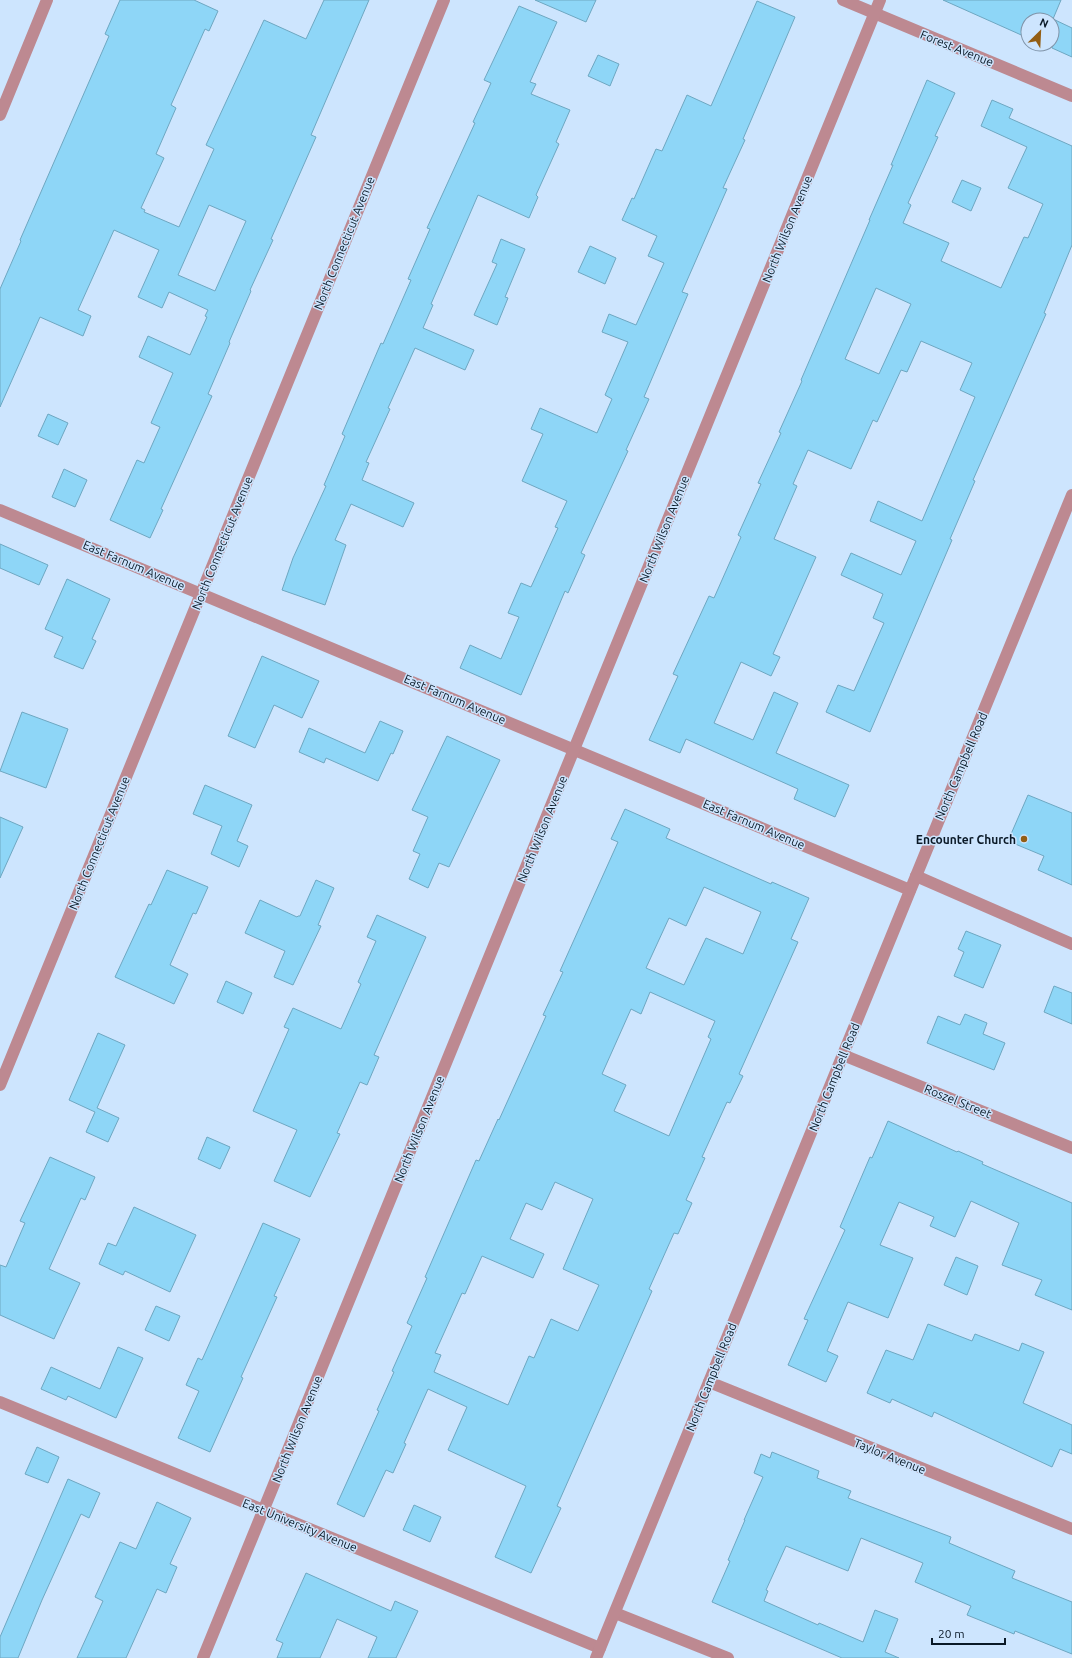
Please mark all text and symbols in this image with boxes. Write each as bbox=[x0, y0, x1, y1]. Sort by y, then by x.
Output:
north arrow bbox=[1020, 12, 1060, 52]
text: N bbox=[1038, 16, 1050, 30]
street label: Forest Avenue bbox=[919, 27, 995, 69]
street label: North Connecticut Avenue bbox=[311, 174, 377, 312]
street label: North Wilson Avenue bbox=[760, 174, 814, 284]
street label: North Connecticut Avenue bbox=[189, 474, 255, 612]
street label: North Wilson Avenue bbox=[637, 474, 691, 584]
street label: East Farnum Avenue bbox=[81, 538, 187, 592]
street label: East Farnum Avenue bbox=[402, 672, 508, 726]
street label: North Campbell Road bbox=[932, 710, 990, 822]
street label: North Connecticut Avenue bbox=[66, 774, 132, 912]
street label: North Wilson Avenue bbox=[515, 774, 569, 884]
street label: East Farnum Avenue bbox=[701, 797, 807, 851]
place label: Encounter Church bbox=[916, 833, 1016, 846]
marker: Encounter Church bbox=[1019, 834, 1029, 844]
street label: North Campbell Road bbox=[806, 1021, 862, 1133]
street label: North Wilson Avenue bbox=[392, 1074, 446, 1184]
street label: Roszel Street bbox=[923, 1082, 994, 1120]
street label: North Campbell Road bbox=[683, 1321, 739, 1433]
street label: North Wilson Avenue bbox=[270, 1374, 324, 1484]
street label: Taylor Avenue bbox=[852, 1436, 928, 1476]
street label: East University Avenue bbox=[241, 1496, 359, 1554]
scale bar bbox=[932, 1620, 1005, 1646]
text: 20 m bbox=[938, 1627, 965, 1640]

